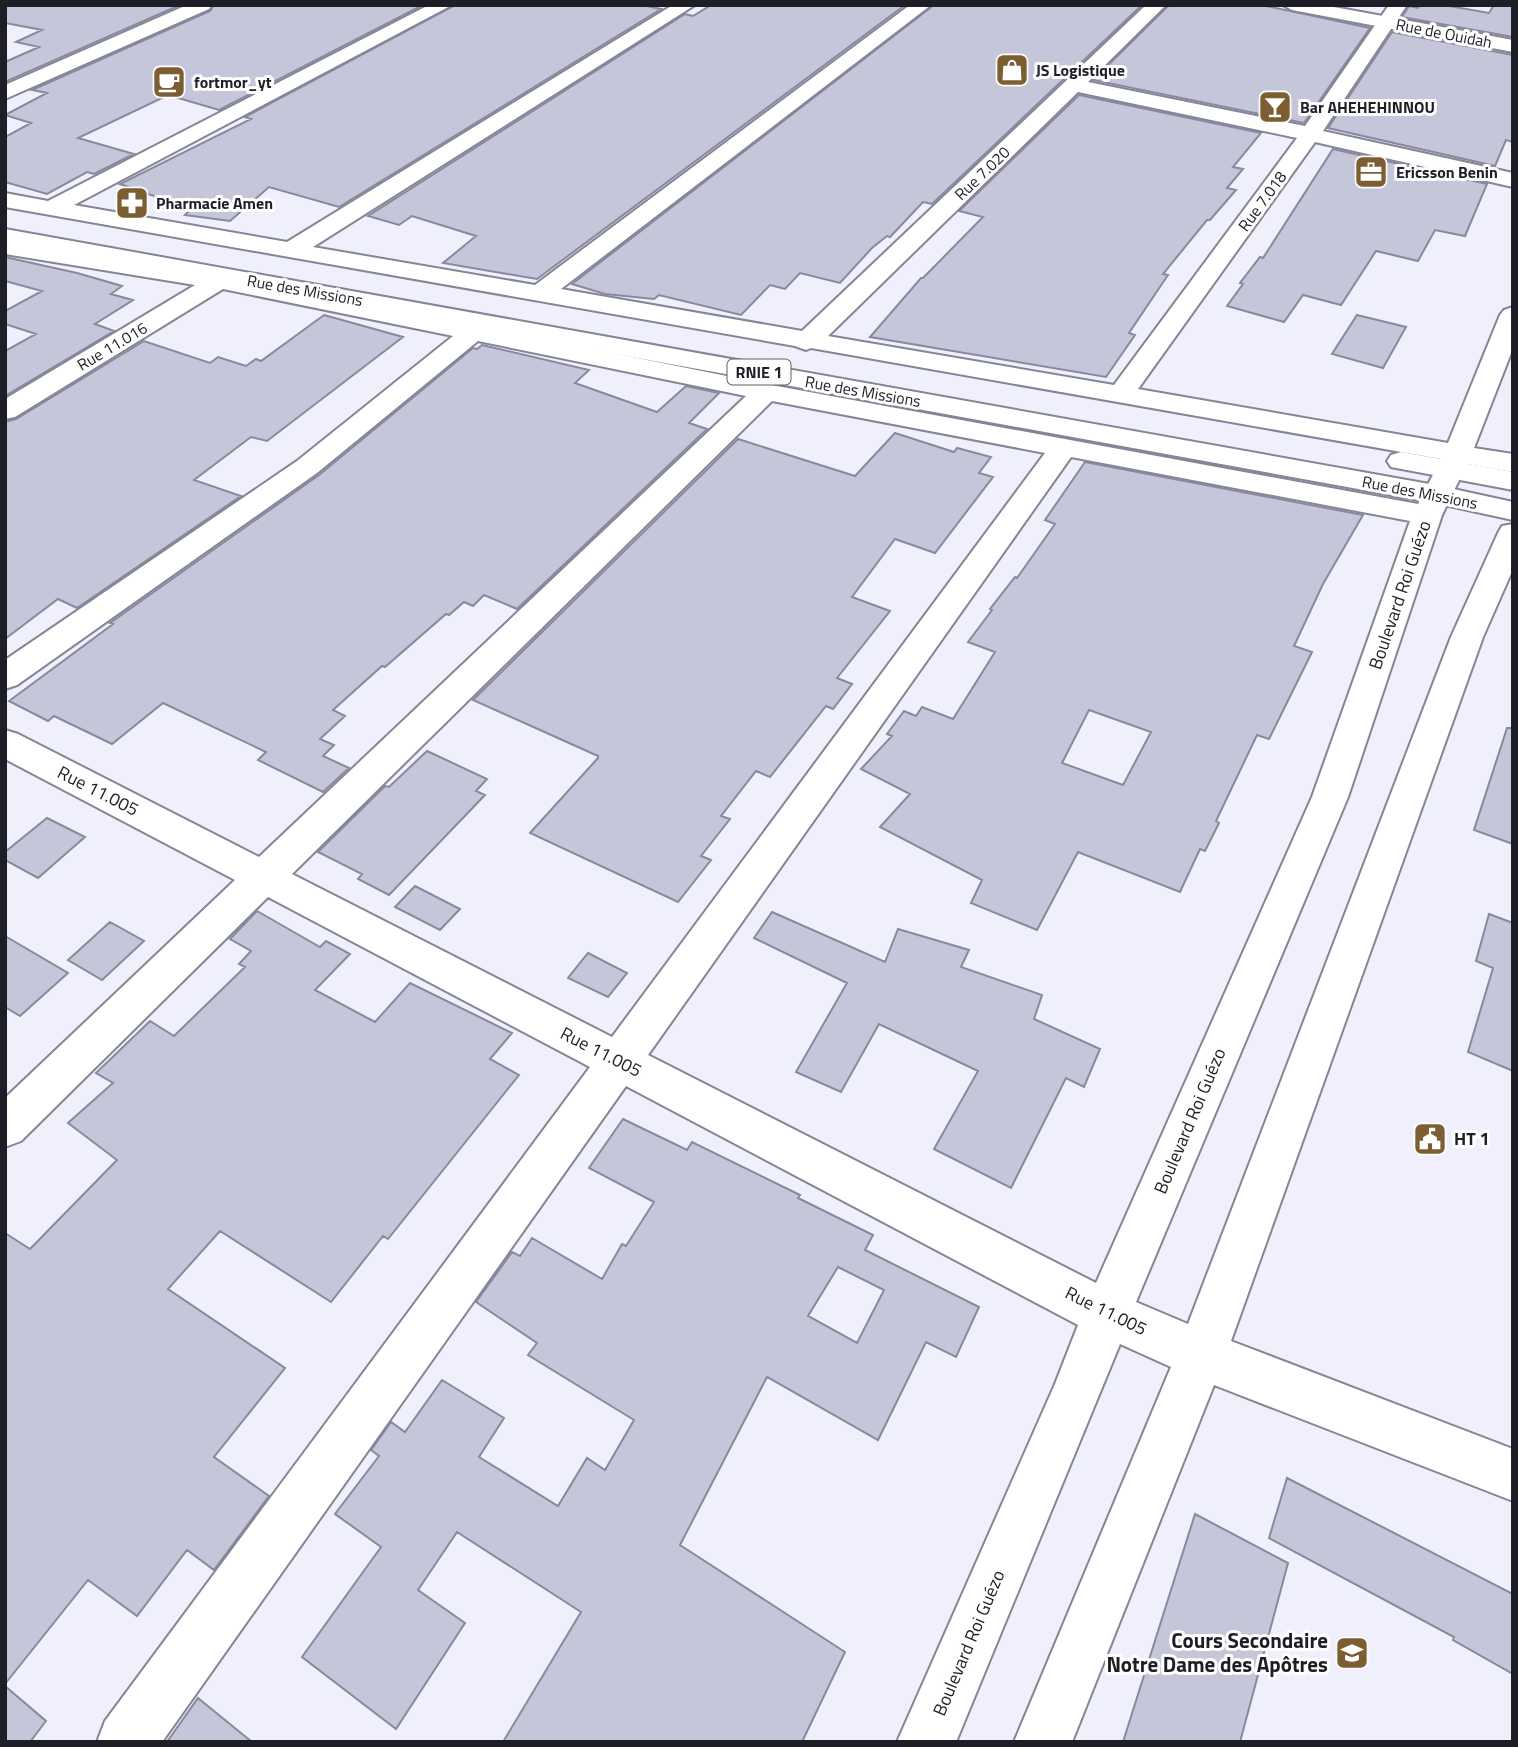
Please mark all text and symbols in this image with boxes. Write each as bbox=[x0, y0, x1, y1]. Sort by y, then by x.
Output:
street label: Rue de Ouidah bbox=[1394, 12, 1494, 54]
shop icon: JS Logistique bbox=[993, 51, 1031, 89]
place label: JS Logistique bbox=[1036, 58, 1125, 82]
cafe icon: fortmor_yt bbox=[150, 63, 188, 101]
place label: fortmor_yt bbox=[194, 70, 272, 94]
bar icon: Bar AHEHEHINNOU bbox=[1256, 88, 1294, 126]
place label: Bar AHEHEHINNOU bbox=[1300, 95, 1435, 119]
street label: Rue 7.020 bbox=[949, 140, 1015, 206]
office icon: Ericsson Benin bbox=[1352, 153, 1390, 191]
place label: Ericsson Benin bbox=[1396, 160, 1498, 184]
street label: Rue 7.018 bbox=[1232, 166, 1292, 236]
pharmacy icon: Pharmacie Amen bbox=[113, 184, 151, 222]
place label: Pharmacie Amen bbox=[156, 191, 273, 215]
street label: Rue des Missions bbox=[245, 268, 365, 312]
street label: Rue 11.016 bbox=[72, 316, 152, 376]
road number: RNIE 1 bbox=[728, 360, 790, 384]
street label: Rue des Missions bbox=[803, 369, 923, 413]
street label: Rue des Missions bbox=[1360, 469, 1480, 515]
street label: Boulevard Roi Guézo bbox=[1361, 517, 1438, 673]
street label: Rue 11.005 bbox=[53, 759, 144, 823]
street label: Rue 11.005 bbox=[556, 1020, 647, 1084]
street label: Boulevard Roi Guézo bbox=[1147, 1044, 1232, 1198]
public building icon: HT 1 bbox=[1411, 1120, 1449, 1158]
place label: HT 1 bbox=[1454, 1125, 1490, 1152]
street label: Rue 11.005 bbox=[1061, 1279, 1152, 1342]
street label: Boulevard Roi Guézo bbox=[926, 1566, 1011, 1720]
place label: Cours Secondaire Notre Dame des Apôtres bbox=[1106, 1624, 1328, 1680]
school or university icon: Cours Secondaire Notre Dame des Apôtres bbox=[1333, 1634, 1371, 1672]

